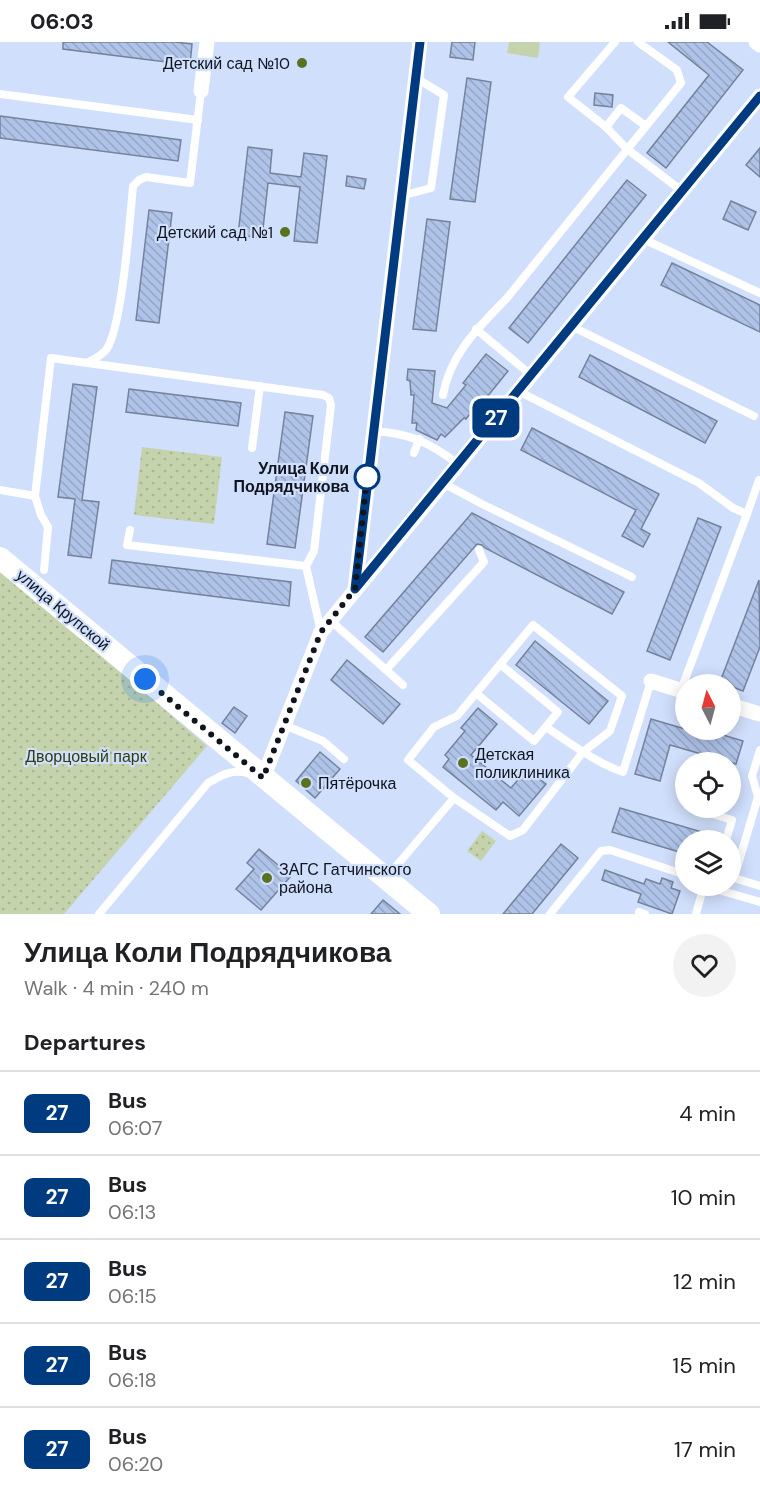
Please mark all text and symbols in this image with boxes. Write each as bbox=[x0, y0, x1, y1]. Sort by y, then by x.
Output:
text: 06:03 bbox=[30, 7, 94, 36]
place label: Детский сад №10 bbox=[163, 53, 290, 74]
marker: Детский сад №10 bbox=[295, 56, 309, 70]
place label: Детский сад №1 bbox=[157, 222, 273, 243]
marker: Детский сад №1 bbox=[278, 225, 292, 239]
line badge: 27 bbox=[469, 398, 523, 437]
text: 27 bbox=[484, 404, 508, 432]
place label: Улица Коли Подрядчикова bbox=[234, 458, 349, 497]
marker: Улица Коли Подрядчикова bbox=[354, 464, 380, 490]
street label: улица Крупской bbox=[12, 565, 114, 655]
your location bbox=[130, 664, 160, 694]
north arrow bbox=[675, 674, 741, 740]
map controls bbox=[675, 674, 741, 896]
place label: Детская поликлиника bbox=[475, 744, 570, 783]
park label: Дворцовый парк bbox=[25, 746, 148, 767]
button: locate bbox=[675, 752, 741, 818]
marker: Детская поликлиника bbox=[456, 756, 470, 770]
place label: Пятёрочка bbox=[318, 773, 397, 794]
marker: Пятёрочка bbox=[299, 776, 313, 790]
button: layers bbox=[675, 830, 741, 896]
place label: ЗАГС Гатчинского района bbox=[279, 859, 411, 898]
marker: ЗАГС Гатчинского района bbox=[260, 871, 274, 885]
text: Улица Коли Подрядчикова bbox=[24, 934, 391, 971]
button: heart bbox=[673, 934, 736, 997]
text: Walk · 4 min · 240 m bbox=[24, 975, 209, 1001]
text: Departures bbox=[24, 1028, 146, 1057]
text: Bus bbox=[108, 1086, 147, 1115]
text: 27 bbox=[45, 1099, 69, 1127]
text: 4 min bbox=[679, 1099, 736, 1128]
text: 06:07 bbox=[108, 1115, 162, 1141]
text: Bus bbox=[108, 1170, 147, 1199]
text: 27 bbox=[45, 1183, 69, 1211]
text: 10 min bbox=[671, 1183, 736, 1212]
text: 06:13 bbox=[108, 1199, 156, 1225]
text: Bus bbox=[108, 1254, 147, 1283]
text: 27 bbox=[45, 1267, 69, 1295]
text: 12 min bbox=[673, 1267, 736, 1296]
text: 06:15 bbox=[108, 1283, 157, 1309]
text: Bus bbox=[108, 1338, 147, 1367]
text: 27 bbox=[45, 1351, 69, 1379]
text: 15 min bbox=[672, 1351, 736, 1380]
text: 06:18 bbox=[108, 1367, 157, 1393]
text: Bus bbox=[108, 1422, 147, 1451]
text: 27 bbox=[45, 1435, 69, 1463]
text: 17 min bbox=[674, 1435, 736, 1464]
text: 06:20 bbox=[108, 1451, 163, 1477]

